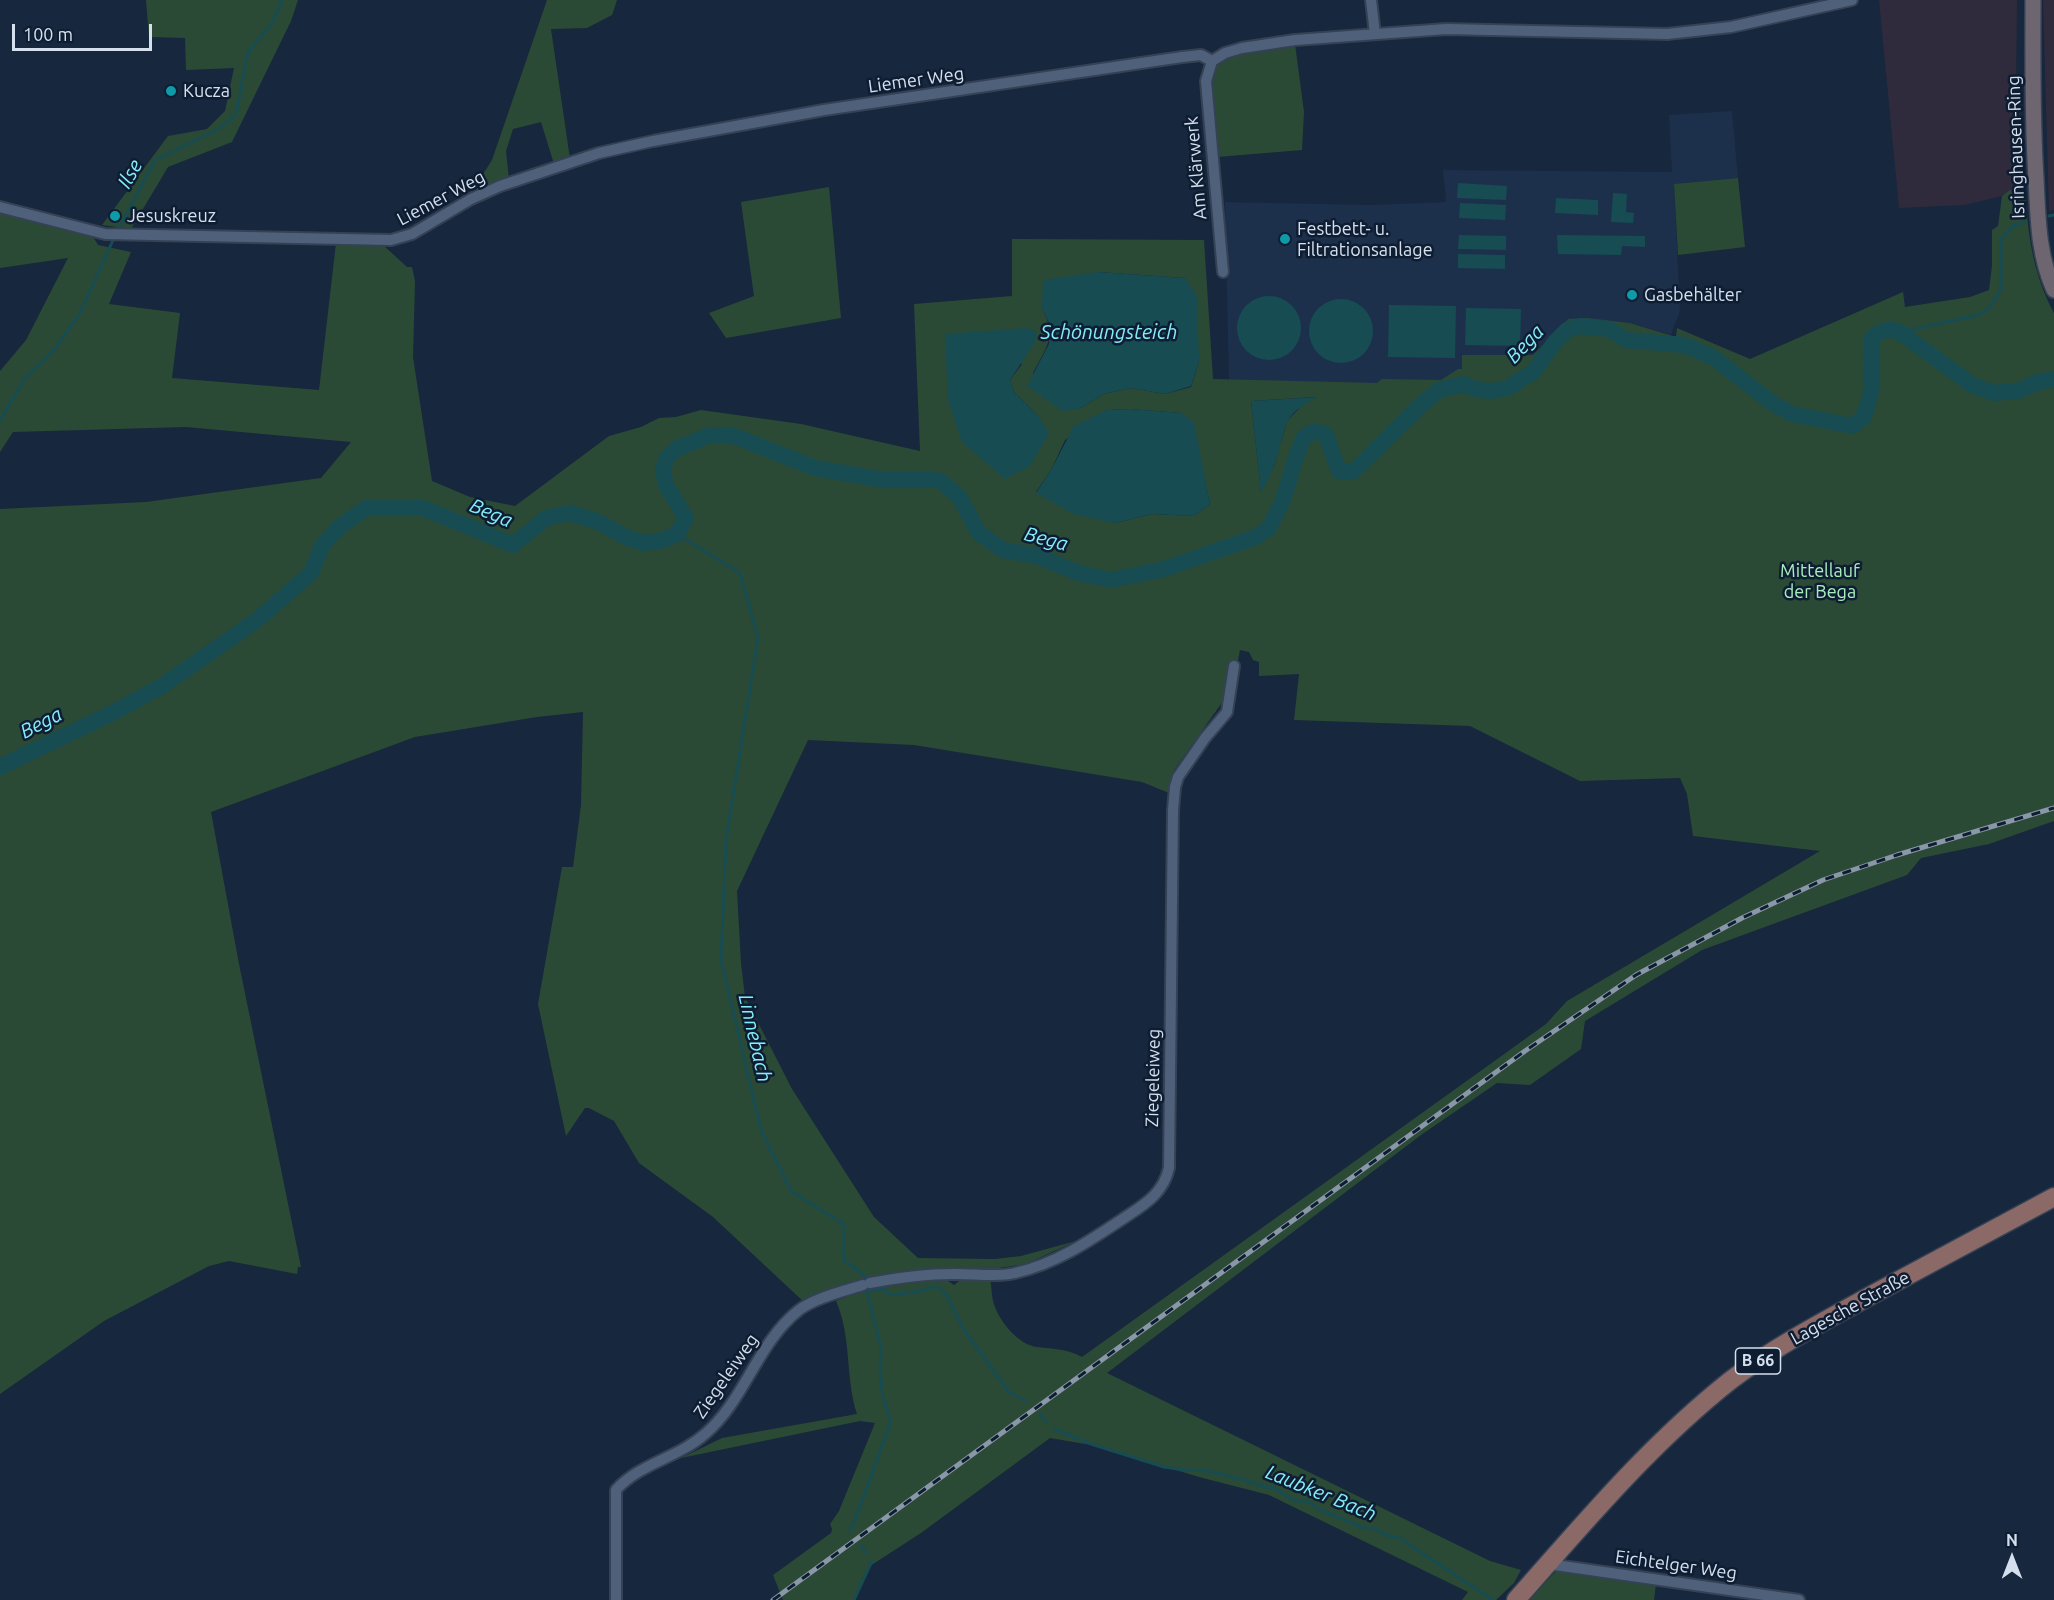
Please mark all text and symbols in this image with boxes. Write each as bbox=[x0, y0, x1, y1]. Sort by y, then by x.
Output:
scale bar bbox=[15, 12, 154, 50]
text: 100 m bbox=[23, 24, 73, 44]
street label: Liemer Weg bbox=[867, 63, 965, 97]
street label: Isringhausen-Ring bbox=[2003, 75, 2029, 219]
place label: Kucza bbox=[183, 80, 230, 102]
marker: Kucza bbox=[164, 84, 178, 98]
street label: Am Klärwerk bbox=[1181, 116, 1211, 220]
water label: Ilse bbox=[112, 155, 148, 193]
street label: Liemer Weg bbox=[393, 166, 489, 230]
place label: Jesuskreuz bbox=[127, 205, 216, 227]
marker: Jesuskreuz bbox=[108, 209, 122, 223]
place label: Festbett- u. Filtrationsanlage bbox=[1297, 218, 1433, 260]
marker: Festbett- u. Filtrationsanlage bbox=[1278, 232, 1292, 246]
place label: Gasbehälter bbox=[1644, 284, 1742, 306]
marker: Gasbehälter bbox=[1625, 288, 1639, 302]
water label: Schönungsteich bbox=[1041, 320, 1177, 344]
water label: Bega bbox=[1501, 320, 1549, 368]
water label: Bega bbox=[466, 493, 516, 533]
water label: Bega bbox=[1022, 522, 1070, 556]
park label: Mittellauf der Bega bbox=[1780, 560, 1860, 602]
water label: Bega bbox=[16, 702, 66, 744]
water label: Linnebach bbox=[733, 992, 777, 1084]
street label: Ziegeleiweg bbox=[1141, 1029, 1165, 1127]
street label: Lagesche Straße bbox=[1787, 1266, 1913, 1350]
street label: Ziegeleiweg bbox=[689, 1330, 763, 1422]
road number: B 66 bbox=[1736, 1348, 1780, 1374]
water label: Laubker Bach bbox=[1262, 1460, 1380, 1526]
north arrow bbox=[1982, 1528, 2042, 1588]
text: N bbox=[2006, 1531, 2018, 1549]
street label: Eichtelger Weg bbox=[1614, 1546, 1738, 1584]

